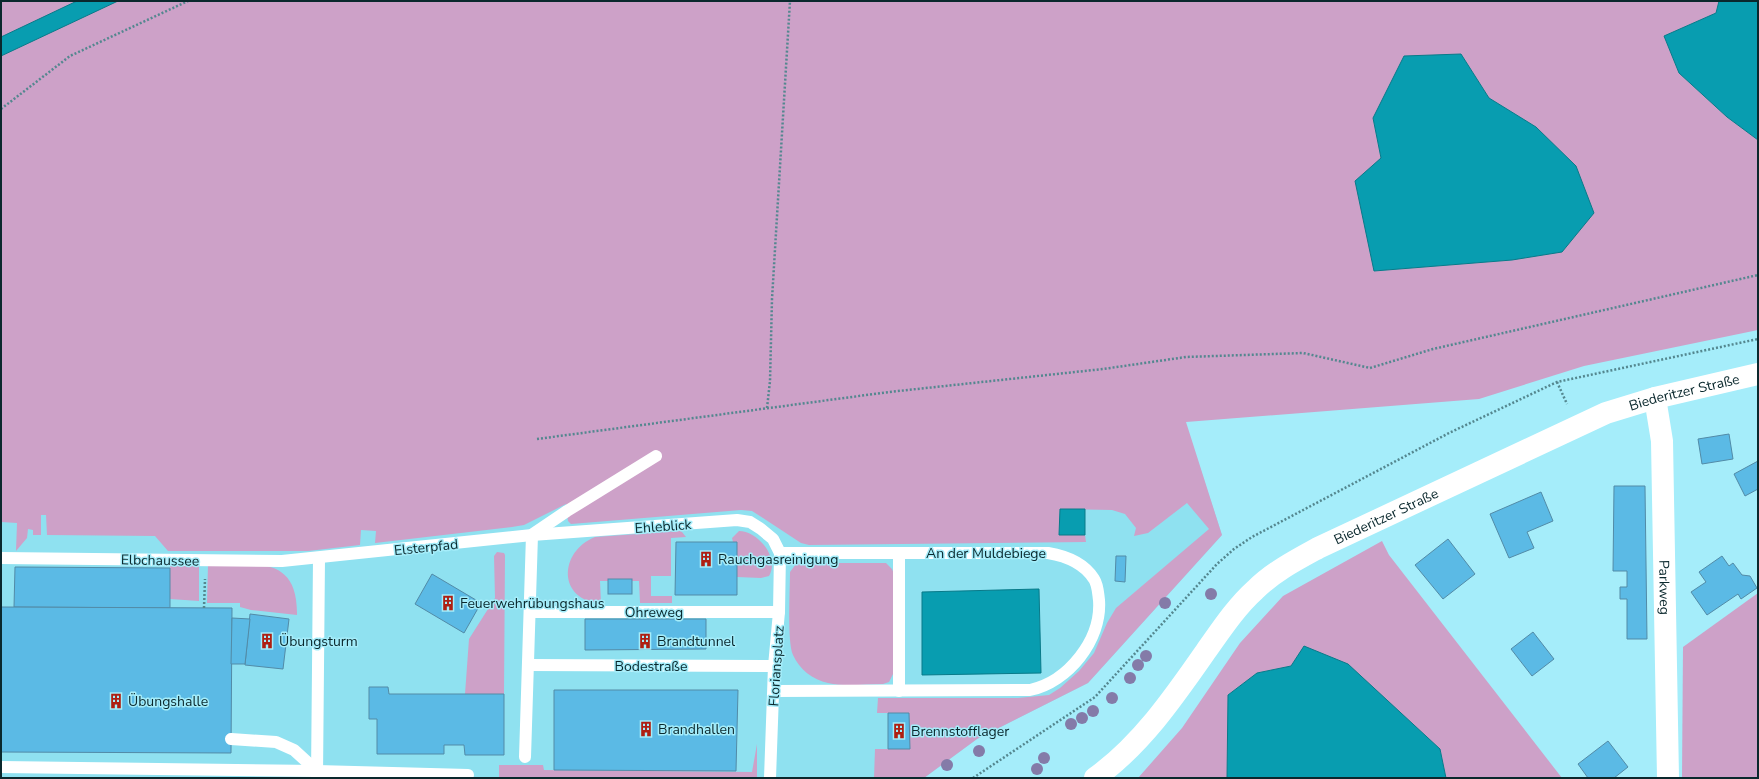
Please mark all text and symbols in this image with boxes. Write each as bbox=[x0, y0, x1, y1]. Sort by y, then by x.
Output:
street label: Biederitzer Straße bbox=[1627, 370, 1741, 415]
street label: Biederitzer Straße bbox=[1331, 484, 1442, 549]
street label: Ehleblick bbox=[634, 515, 693, 538]
street label: Elsterpfad bbox=[393, 535, 459, 560]
street label: An der Muldebiege bbox=[926, 544, 1046, 563]
street label: Elbchaussee bbox=[121, 550, 199, 571]
building icon: Rauchgasreinigung bbox=[697, 550, 715, 568]
place label: Rauchgasreinigung bbox=[718, 550, 838, 569]
street label: Parkweg bbox=[1654, 560, 1674, 615]
building icon: Feuerwehrübungshaus bbox=[439, 594, 457, 612]
place label: Feuerwehrübungshaus bbox=[460, 594, 605, 613]
street label: Ohreweg bbox=[625, 603, 683, 622]
street label: Floriansplatz bbox=[764, 624, 789, 707]
building icon: Übungsturm bbox=[258, 632, 276, 650]
place label: Übungsturm bbox=[279, 632, 358, 651]
building icon: Brandtunnel bbox=[636, 632, 654, 650]
place label: Brandtunnel bbox=[657, 632, 736, 651]
street label: Bodestraße bbox=[615, 657, 687, 676]
building icon: Übungshalle bbox=[107, 692, 125, 710]
place label: Übungshalle bbox=[128, 692, 208, 711]
building icon: Brandhallen bbox=[637, 720, 655, 738]
place label: Brandhallen bbox=[658, 720, 735, 739]
building icon: Brennstofflager bbox=[890, 722, 908, 740]
place label: Brennstofflager bbox=[911, 722, 1009, 741]

